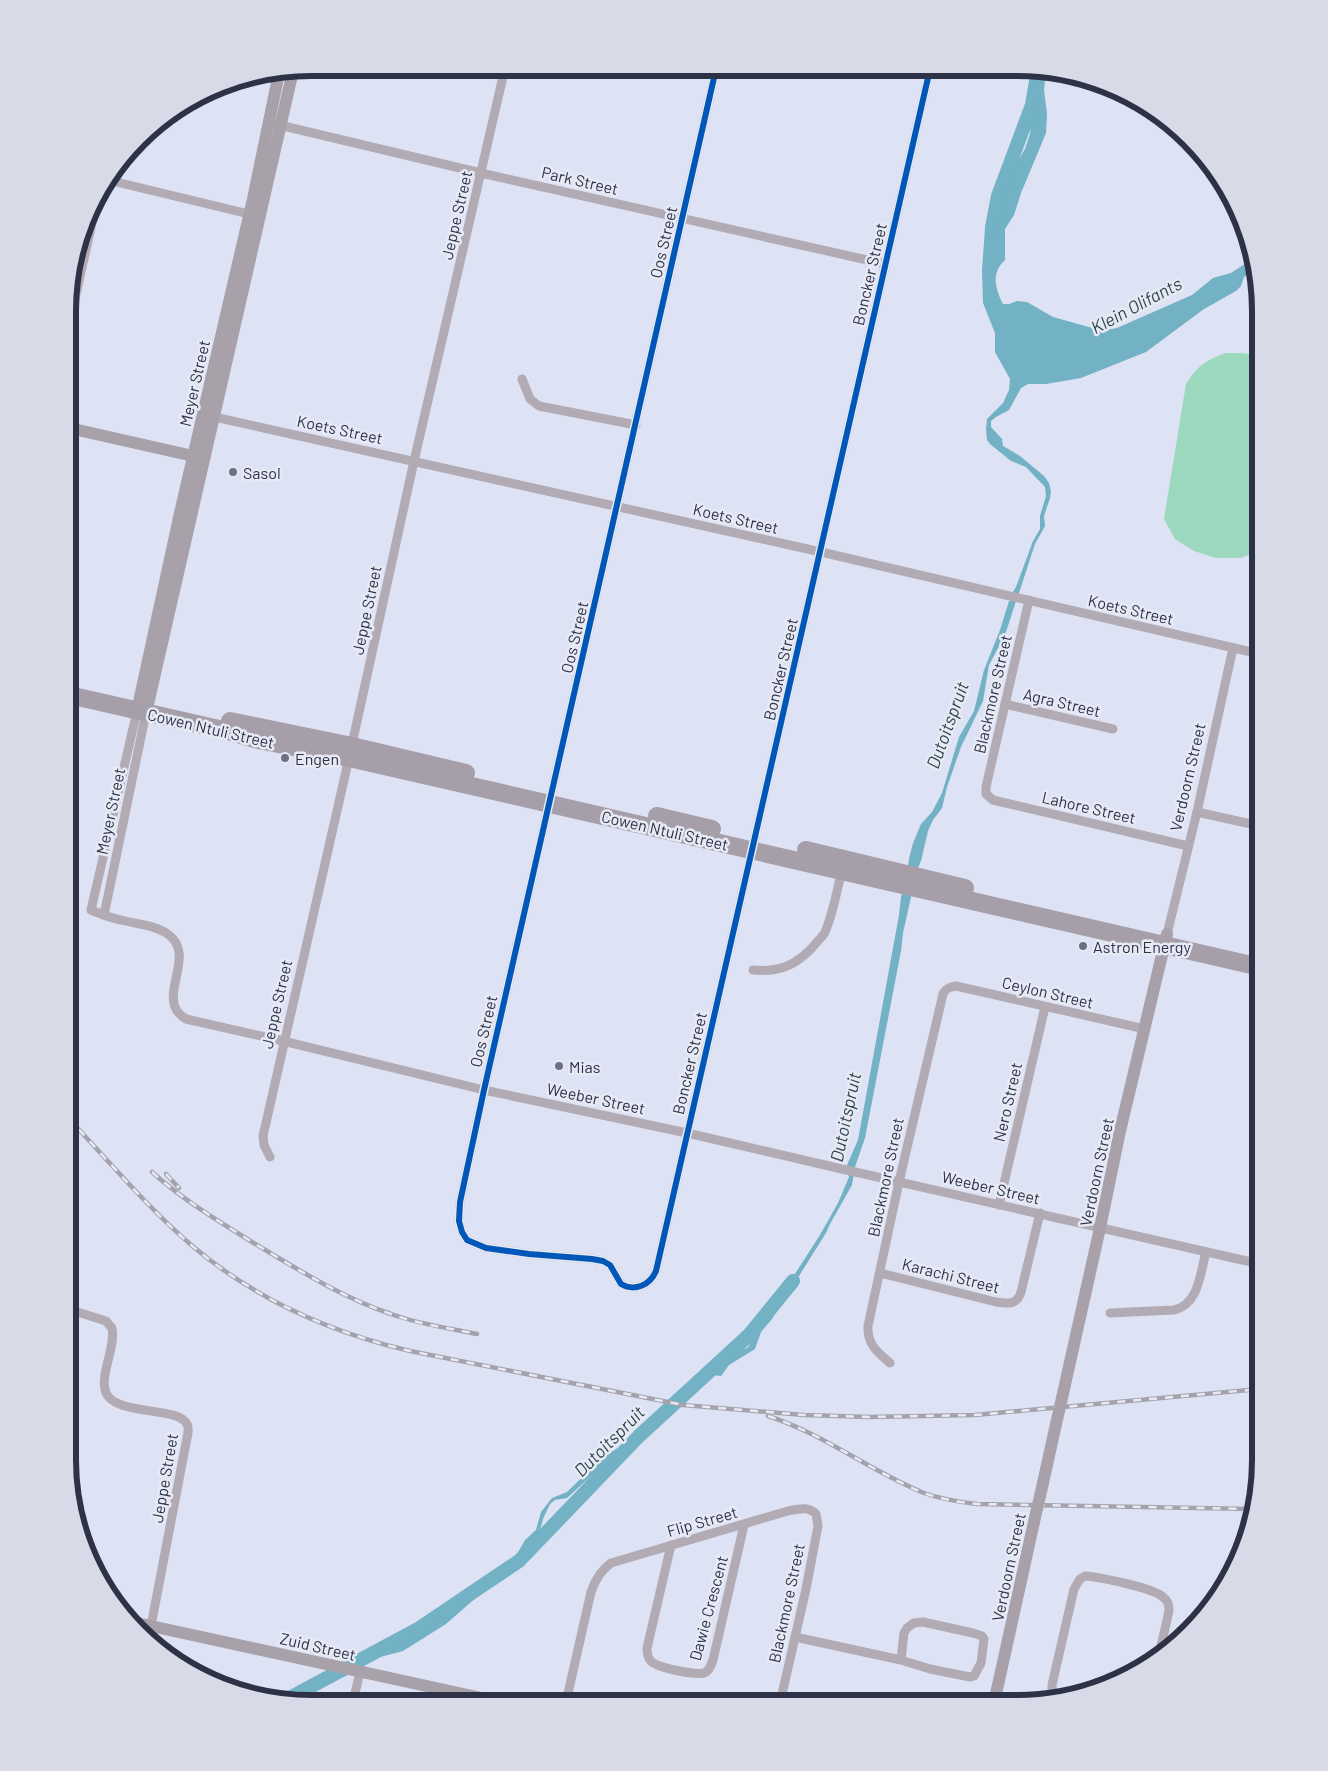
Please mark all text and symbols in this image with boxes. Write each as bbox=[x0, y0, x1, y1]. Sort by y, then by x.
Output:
street label: Park Street bbox=[540, 162, 620, 198]
street label: Jeppe Street bbox=[437, 169, 475, 261]
street label: Oos Street bbox=[646, 204, 680, 280]
street label: Boncker Street bbox=[848, 221, 890, 327]
water label: Klein Olifants bbox=[1087, 272, 1185, 338]
street label: Meyer Street bbox=[175, 338, 213, 428]
street label: Koets Street bbox=[295, 411, 385, 447]
place label: Sasol bbox=[243, 463, 281, 482]
marker: Sasol bbox=[227, 466, 239, 478]
street label: Koets Street bbox=[691, 499, 781, 537]
street label: Jeppe Street bbox=[347, 564, 385, 656]
street label: Koets Street bbox=[1086, 590, 1176, 628]
street label: Oos Street bbox=[557, 599, 591, 675]
street label: Boncker Street bbox=[759, 616, 801, 722]
street label: Blackmore Street bbox=[969, 633, 1015, 755]
water label: Dutoitspruit bbox=[921, 678, 973, 771]
street label: Agra Street bbox=[1021, 684, 1103, 720]
street label: Cowen Ntuli Street bbox=[146, 704, 276, 752]
street label: Verdoorn Street bbox=[1165, 721, 1209, 833]
place label: Engen bbox=[295, 749, 339, 768]
marker: Engen bbox=[279, 752, 291, 764]
street label: Meyer Street bbox=[92, 766, 128, 856]
street label: Lahore Street bbox=[1040, 787, 1138, 827]
street label: Cowen Ntuli Street bbox=[600, 806, 730, 854]
place label: Astron Energy bbox=[1093, 937, 1191, 956]
marker: Astron Energy bbox=[1077, 940, 1089, 952]
street label: Jeppe Street bbox=[257, 958, 295, 1050]
street label: Ceylon Street bbox=[1000, 972, 1096, 1012]
street label: Oos Street bbox=[466, 993, 500, 1069]
street label: Boncker Street bbox=[668, 1010, 710, 1116]
place label: Mias bbox=[569, 1057, 600, 1076]
marker: Mias bbox=[553, 1060, 565, 1072]
street label: Nero Street bbox=[989, 1061, 1025, 1143]
water label: Dutoitspruit bbox=[825, 1070, 865, 1164]
street label: Weeber Street bbox=[545, 1078, 647, 1118]
street label: Blackmore Street bbox=[863, 1116, 907, 1238]
street label: Verdoorn Street bbox=[1075, 1116, 1117, 1228]
street label: Weeber Street bbox=[940, 1166, 1042, 1208]
street label: Karachi Street bbox=[900, 1254, 1002, 1296]
water label: Dutoitspruit bbox=[569, 1401, 649, 1481]
street label: Jeppe Street bbox=[147, 1432, 181, 1524]
street label: Flip Street bbox=[665, 1502, 739, 1540]
street label: Verdoorn Street bbox=[987, 1511, 1029, 1623]
street label: Blackmore Street bbox=[764, 1542, 808, 1664]
street label: Dawie Crescent bbox=[685, 1553, 731, 1663]
street label: Zuid Street bbox=[278, 1628, 358, 1664]

